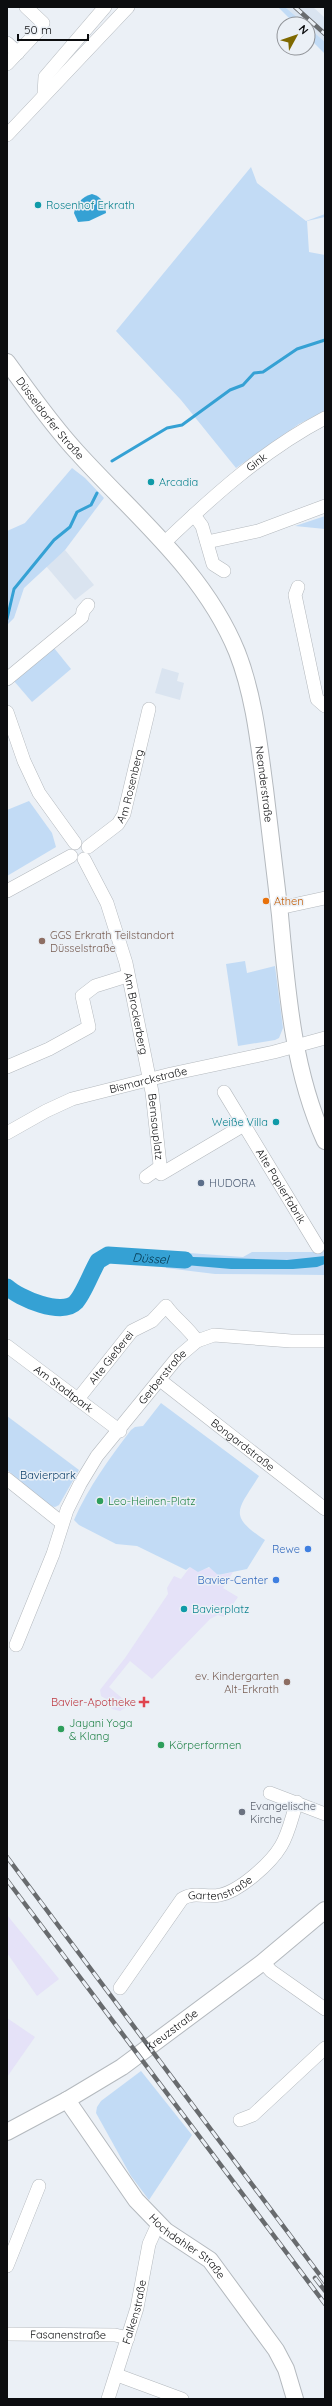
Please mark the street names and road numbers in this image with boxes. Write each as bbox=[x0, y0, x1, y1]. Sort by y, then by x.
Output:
street label: Düsseldorfer Straße bbox=[13, 374, 87, 462]
street label: Gink bbox=[243, 450, 270, 474]
street label: Neanderstraße bbox=[252, 745, 276, 823]
street label: Am Rosenberg bbox=[113, 748, 146, 826]
street label: Am Brockerberg bbox=[121, 971, 151, 1056]
street label: Bismarckstraße bbox=[108, 1064, 188, 1096]
street label: Bernsauplatz bbox=[145, 1093, 166, 1161]
street label: Alte Papierfabrik bbox=[253, 1146, 309, 1226]
street label: Alte Gießerei bbox=[86, 1328, 136, 1387]
street label: Gerberstraße bbox=[135, 1346, 189, 1407]
street label: Am Stadtpark bbox=[31, 1362, 96, 1416]
street label: Bongardstraße bbox=[208, 1415, 277, 1474]
street label: Gartenstraße bbox=[187, 1873, 255, 1903]
street label: Kreuzstraße bbox=[143, 2006, 201, 2054]
street label: Hochdahler Straße bbox=[146, 2211, 228, 2281]
street label: Falkenstraße bbox=[119, 2279, 149, 2346]
street label: Fasanenstraße bbox=[30, 2327, 106, 2342]

